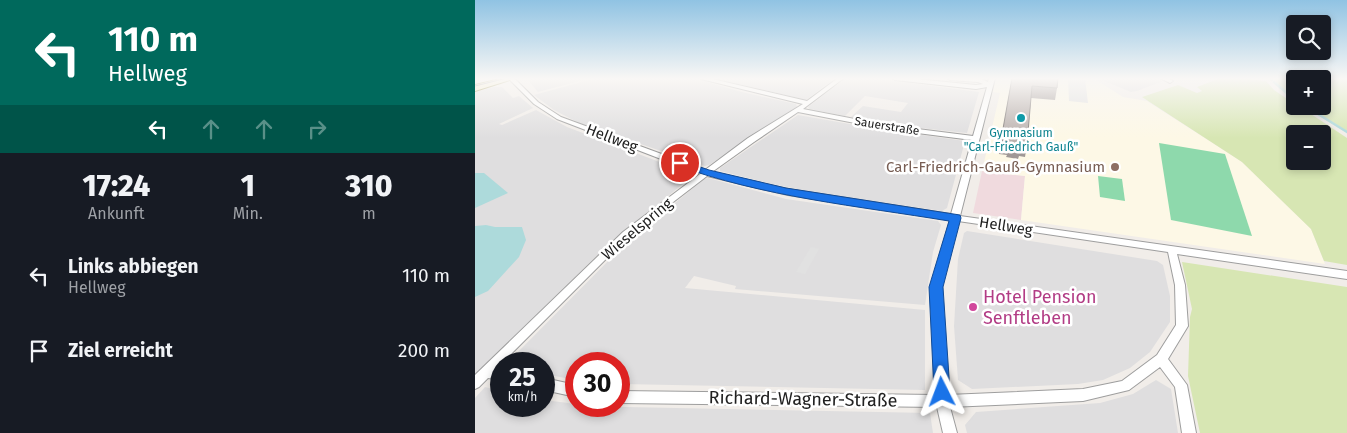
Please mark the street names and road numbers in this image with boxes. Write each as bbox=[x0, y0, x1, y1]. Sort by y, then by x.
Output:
street label: Sauerstraße bbox=[854, 114, 920, 138]
street label: Hellweg bbox=[584, 120, 641, 156]
street label: Wieselspring bbox=[598, 194, 676, 264]
street label: Hellweg bbox=[978, 213, 1034, 239]
street label: Richard-Wagner-Straße bbox=[708, 386, 898, 412]

